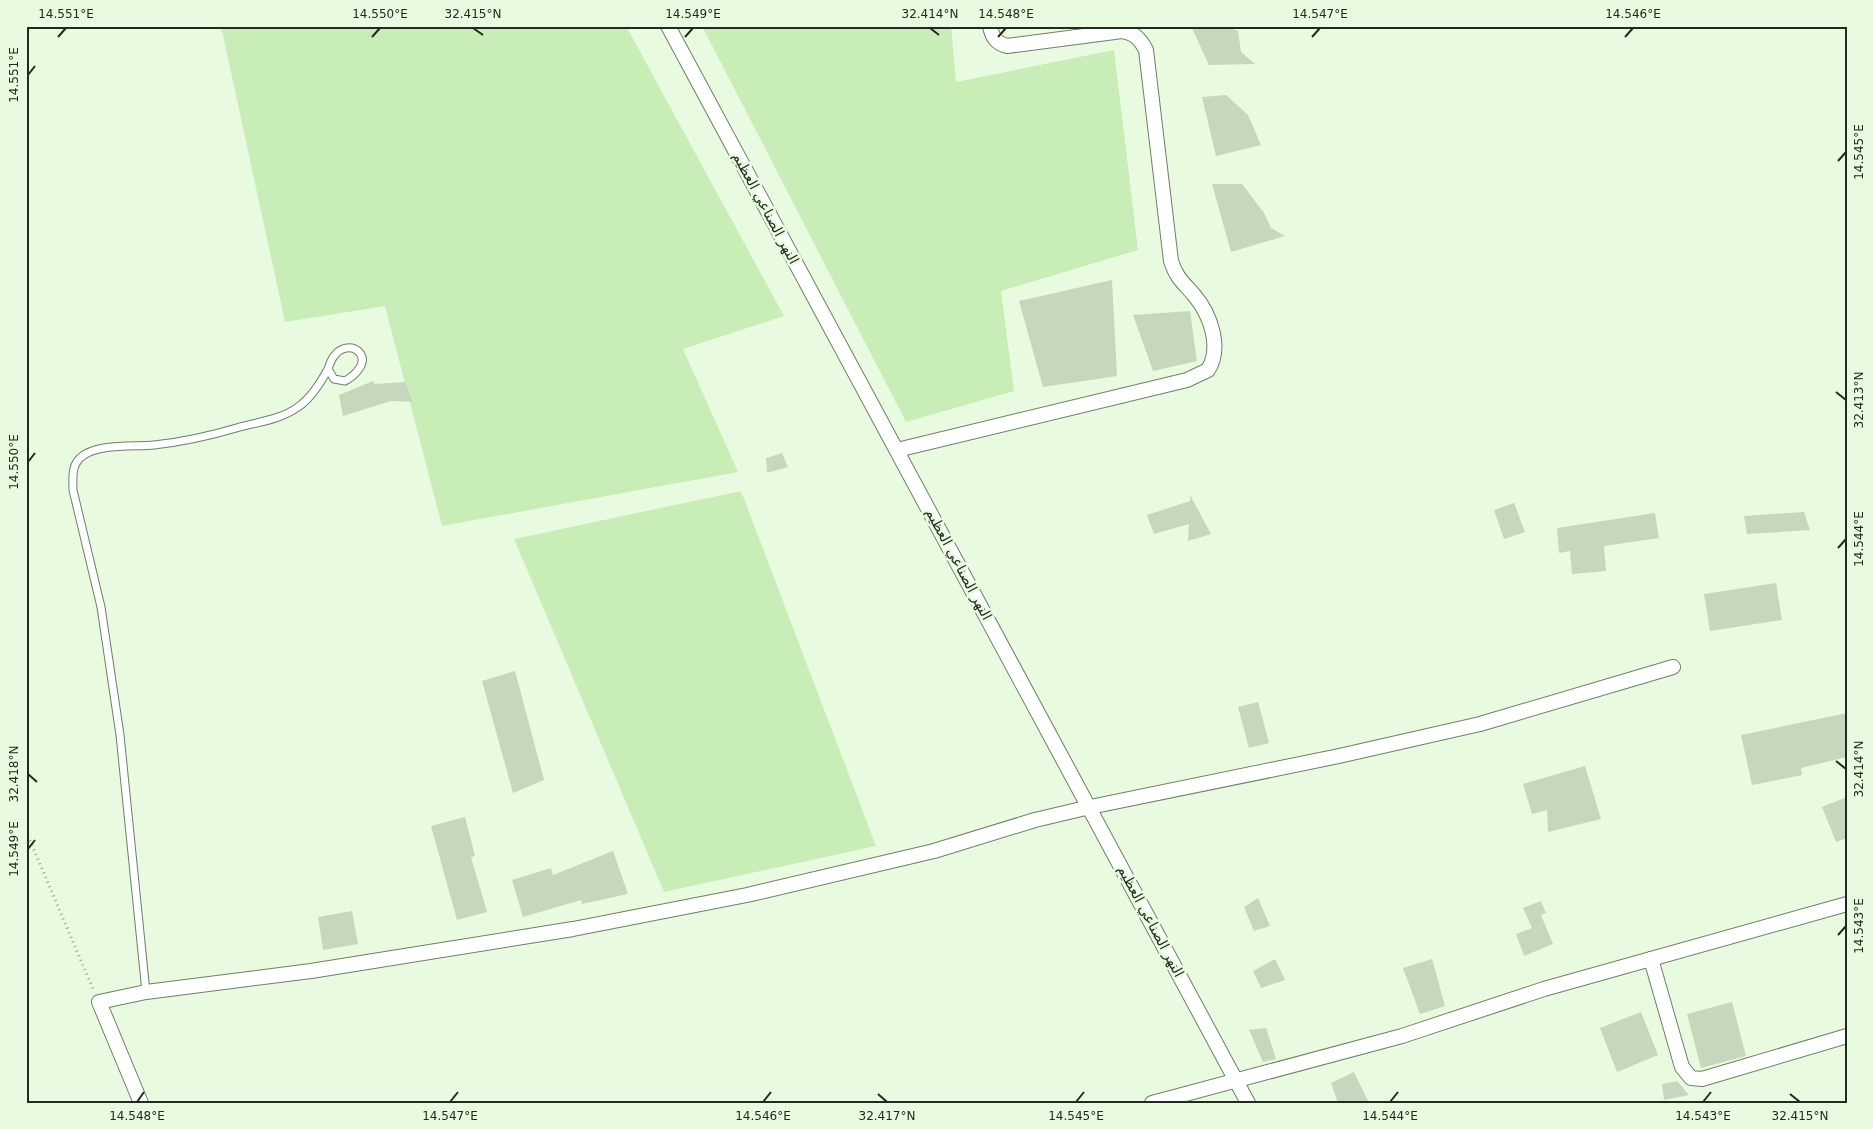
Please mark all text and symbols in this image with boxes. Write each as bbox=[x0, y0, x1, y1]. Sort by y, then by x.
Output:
text: 14.551°E bbox=[38, 7, 94, 21]
text: 14.550°E bbox=[352, 7, 408, 21]
text: 32.415°N bbox=[445, 7, 501, 21]
text: 14.549°E bbox=[665, 7, 721, 21]
text: 32.414°N bbox=[902, 7, 958, 21]
text: 14.548°E bbox=[978, 7, 1034, 21]
text: 14.547°E bbox=[1292, 7, 1348, 21]
text: 14.546°E bbox=[1605, 7, 1661, 21]
text: 14.551°E bbox=[7, 47, 21, 103]
text: 14.545°E bbox=[1852, 124, 1866, 180]
street label: النهر الصناعي العظيم bbox=[729, 149, 802, 267]
text: 32.413°N bbox=[1852, 372, 1866, 428]
text: 14.550°E bbox=[7, 434, 21, 490]
street label: النهر الصناعي العظيم bbox=[922, 505, 995, 623]
text: 14.544°E bbox=[1852, 511, 1866, 567]
text: 32.414°N bbox=[1852, 741, 1866, 797]
text: 32.418°N bbox=[7, 746, 21, 802]
text: 14.549°E bbox=[7, 821, 21, 877]
street label: النهر الصناعي العظيم bbox=[1114, 862, 1187, 980]
text: 14.543°E bbox=[1852, 898, 1866, 954]
text: 14.548°E bbox=[109, 1109, 165, 1123]
text: 14.547°E bbox=[422, 1109, 478, 1123]
text: 14.546°E bbox=[735, 1109, 791, 1123]
text: 32.417°N bbox=[859, 1109, 915, 1123]
text: 14.545°E bbox=[1048, 1109, 1104, 1123]
text: 14.544°E bbox=[1362, 1109, 1418, 1123]
text: 14.543°E bbox=[1675, 1109, 1731, 1123]
text: 32.415°N bbox=[1772, 1109, 1828, 1123]

